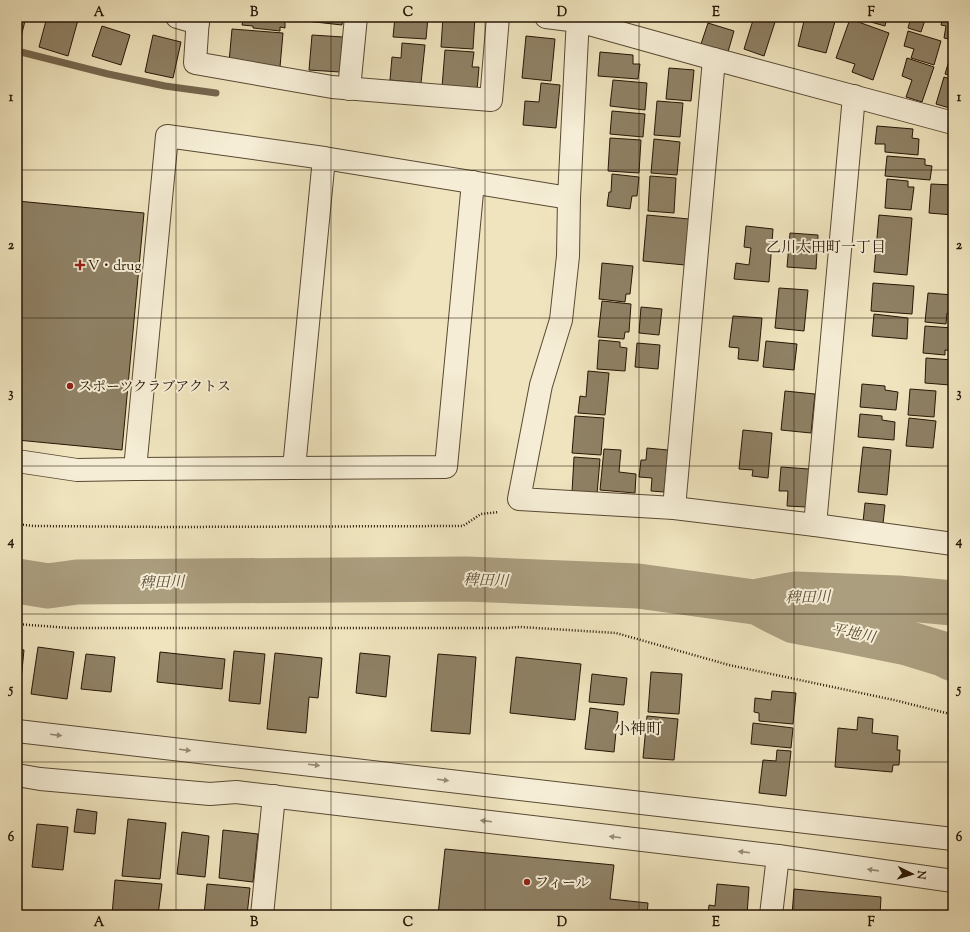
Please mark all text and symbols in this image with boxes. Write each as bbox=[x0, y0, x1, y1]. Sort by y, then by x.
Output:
text: A bbox=[94, 4, 105, 22]
text: B bbox=[250, 4, 259, 22]
text: C bbox=[403, 4, 413, 22]
text: D bbox=[557, 4, 567, 22]
text: E bbox=[712, 4, 720, 22]
text: F bbox=[867, 4, 875, 22]
text: 1 bbox=[9, 89, 14, 107]
text: 1 bbox=[957, 89, 962, 107]
text: 2 bbox=[8, 237, 15, 255]
text: 2 bbox=[956, 237, 963, 255]
district label: 乙川太田町一丁目 bbox=[766, 238, 886, 259]
place label: V・drug bbox=[88, 257, 141, 277]
marker: V・drug bbox=[75, 260, 85, 270]
place label: スポーツクラブアクトス bbox=[78, 378, 231, 398]
marker: スポーツクラブアクトス bbox=[65, 381, 75, 391]
text: 3 bbox=[8, 385, 14, 403]
text: 3 bbox=[956, 385, 962, 403]
text: 4 bbox=[7, 533, 15, 551]
text: 4 bbox=[955, 533, 963, 551]
water label: 稗田川 bbox=[463, 570, 511, 593]
water label: 稗田川 bbox=[139, 573, 187, 594]
water label: 稗田川 bbox=[785, 588, 833, 609]
water label: 平地川 bbox=[829, 620, 879, 649]
text: 5 bbox=[8, 681, 14, 699]
text: 5 bbox=[956, 681, 962, 699]
district label: 小神町 bbox=[614, 719, 662, 742]
one-way arrow bbox=[50, 732, 62, 738]
one-way arrow bbox=[179, 747, 191, 753]
one-way arrow bbox=[308, 762, 320, 768]
one-way arrow bbox=[437, 777, 449, 783]
one-way arrow bbox=[480, 818, 492, 825]
text: 6 bbox=[8, 829, 15, 847]
text: 6 bbox=[956, 829, 963, 847]
one-way arrow bbox=[609, 834, 621, 840]
one-way arrow bbox=[738, 849, 750, 855]
north arrow bbox=[892, 854, 932, 894]
one-way arrow bbox=[867, 867, 879, 873]
text: N bbox=[913, 869, 929, 880]
place label: フィール bbox=[535, 874, 590, 894]
marker: フィール bbox=[522, 877, 532, 887]
text: A bbox=[94, 914, 105, 932]
text: B bbox=[250, 914, 259, 932]
text: C bbox=[403, 914, 413, 932]
text: D bbox=[557, 914, 567, 932]
text: E bbox=[712, 914, 720, 932]
text: F bbox=[867, 914, 875, 932]

